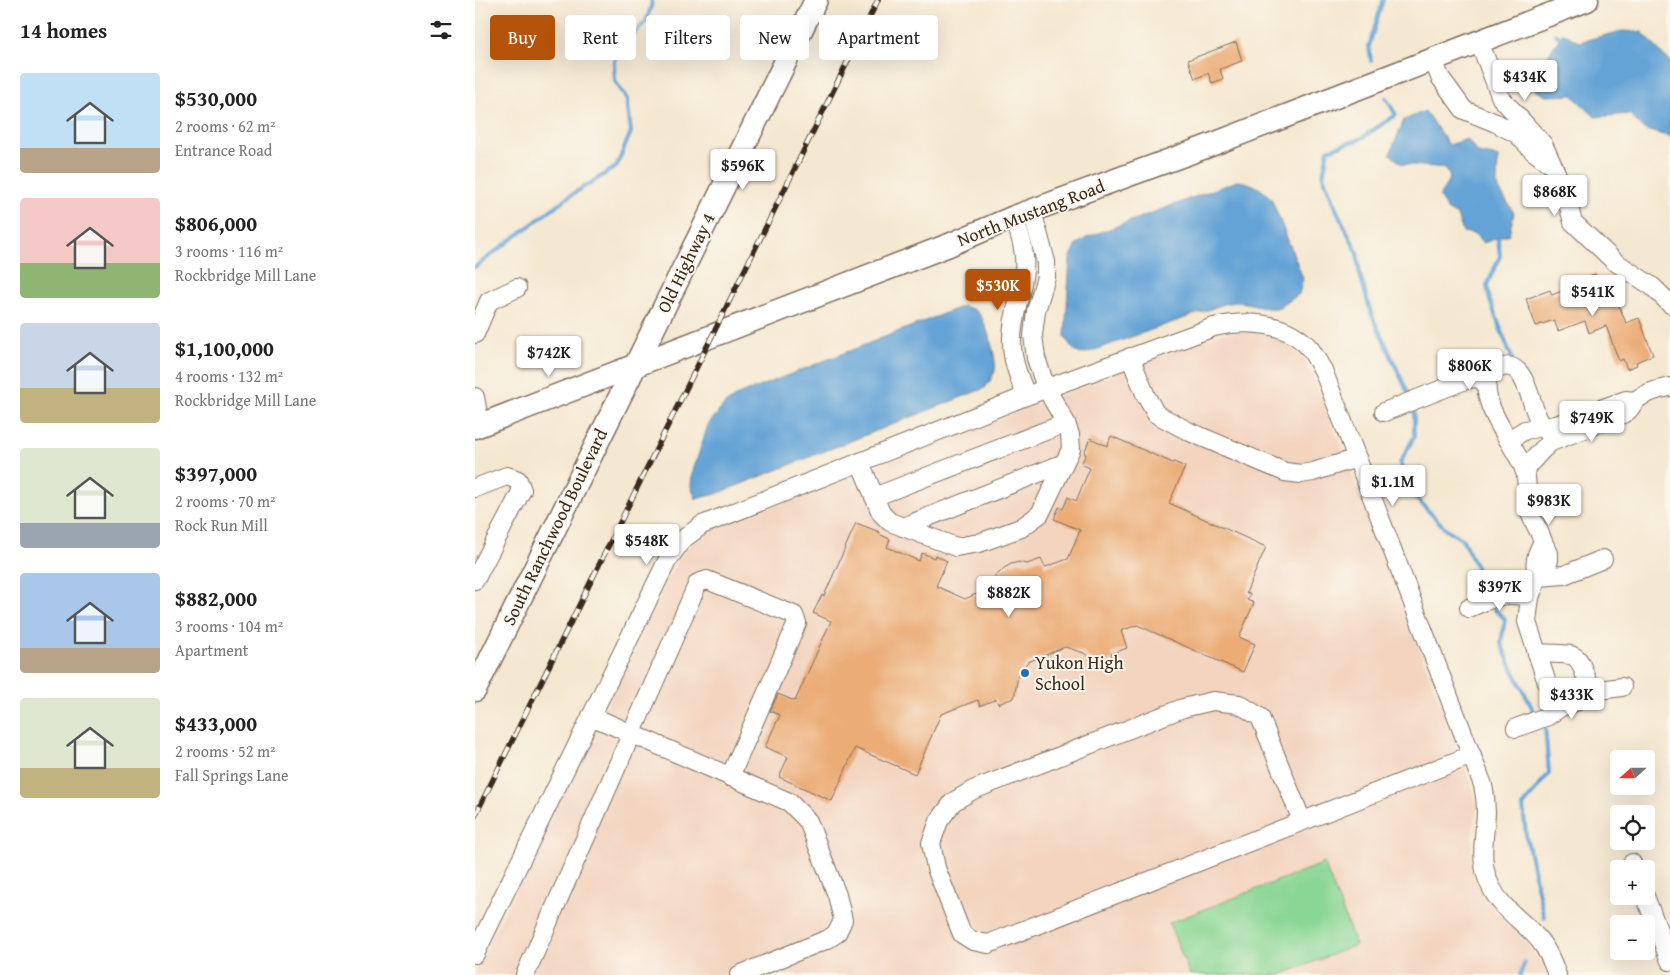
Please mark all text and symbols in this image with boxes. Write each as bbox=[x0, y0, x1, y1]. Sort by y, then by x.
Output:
text: 14 homes bbox=[20, 15, 107, 46]
chip: Buy bbox=[490, 15, 555, 60]
chip: Rent bbox=[565, 15, 636, 60]
chip: Filters bbox=[646, 15, 730, 60]
chip: New bbox=[740, 15, 809, 60]
chip: Apartment bbox=[819, 15, 938, 60]
icon: filters bbox=[427, 16, 455, 44]
pin: $434K bbox=[1490, 59, 1560, 102]
text: $434K bbox=[1503, 64, 1547, 88]
text: $530,000 bbox=[175, 83, 257, 114]
icon: home bbox=[60, 93, 120, 153]
text: 2 rooms · 62 m² bbox=[175, 114, 275, 138]
text: Entrance Road bbox=[175, 138, 272, 162]
pin: $596K bbox=[708, 148, 778, 191]
text: $596K bbox=[721, 153, 765, 177]
street label: North Mustang Road bbox=[953, 172, 1109, 253]
pin: $868K bbox=[1520, 174, 1590, 217]
text: $868K bbox=[1533, 179, 1577, 203]
text: $806,000 bbox=[175, 208, 257, 239]
street label: Old Highway 4 bbox=[650, 208, 721, 317]
icon: home bbox=[60, 218, 120, 278]
text: 3 rooms · 116 m² bbox=[175, 239, 283, 263]
text: Rockbridge Mill Lane bbox=[175, 263, 316, 287]
pin: $530K bbox=[963, 268, 1033, 311]
text: $530K bbox=[976, 273, 1020, 297]
pin: $541K bbox=[1558, 274, 1628, 317]
text: $541K bbox=[1571, 279, 1615, 303]
text: $1,100,000 bbox=[175, 333, 274, 364]
pin: $742K bbox=[514, 336, 584, 378]
text: $742K bbox=[527, 340, 571, 364]
icon: home bbox=[60, 343, 120, 403]
pin: $806K bbox=[1435, 348, 1505, 391]
text: $806K bbox=[1448, 353, 1492, 377]
text: 4 rooms · 132 m² bbox=[175, 364, 283, 388]
text: Rockbridge Mill Lane bbox=[175, 388, 316, 412]
pin: $749K bbox=[1557, 400, 1627, 443]
text: $749K bbox=[1570, 405, 1614, 429]
street label: South Ranchwood Boulevard bbox=[495, 423, 614, 630]
text: $397,000 bbox=[175, 458, 257, 489]
pin: $1.1M bbox=[1358, 464, 1428, 507]
icon: home bbox=[60, 468, 120, 528]
text: $1.1M bbox=[1371, 469, 1415, 493]
pin: $983K bbox=[1514, 484, 1584, 526]
text: $983K bbox=[1527, 488, 1571, 512]
text: 2 rooms · 70 m² bbox=[175, 489, 275, 513]
text: Rock Run Mill bbox=[175, 513, 268, 537]
pin: $548K bbox=[612, 524, 682, 566]
text: $548K bbox=[625, 528, 669, 552]
pin: $397K bbox=[1465, 570, 1535, 612]
text: $397K bbox=[1478, 574, 1522, 598]
pin: $882K bbox=[974, 576, 1044, 618]
text: $882K bbox=[987, 580, 1031, 604]
text: $882,000 bbox=[175, 583, 257, 614]
icon: home bbox=[60, 593, 120, 653]
text: 3 rooms · 104 m² bbox=[175, 614, 283, 638]
text: Apartment bbox=[175, 638, 248, 662]
place label: Yukon High School bbox=[1035, 649, 1124, 697]
marker: Yukon High School bbox=[1019, 667, 1031, 679]
pin: $433K bbox=[1537, 678, 1607, 720]
text: $433K bbox=[1550, 682, 1594, 706]
text: $433,000 bbox=[175, 708, 257, 739]
icon: home bbox=[60, 718, 120, 778]
text: 2 rooms · 52 m² bbox=[175, 739, 275, 763]
north arrow bbox=[1610, 750, 1655, 795]
map controls bbox=[1610, 750, 1655, 960]
text: Fall Springs Lane bbox=[175, 763, 288, 787]
button: locate bbox=[1610, 805, 1655, 850]
button: + bbox=[1610, 860, 1655, 905]
button: − bbox=[1610, 915, 1655, 960]

